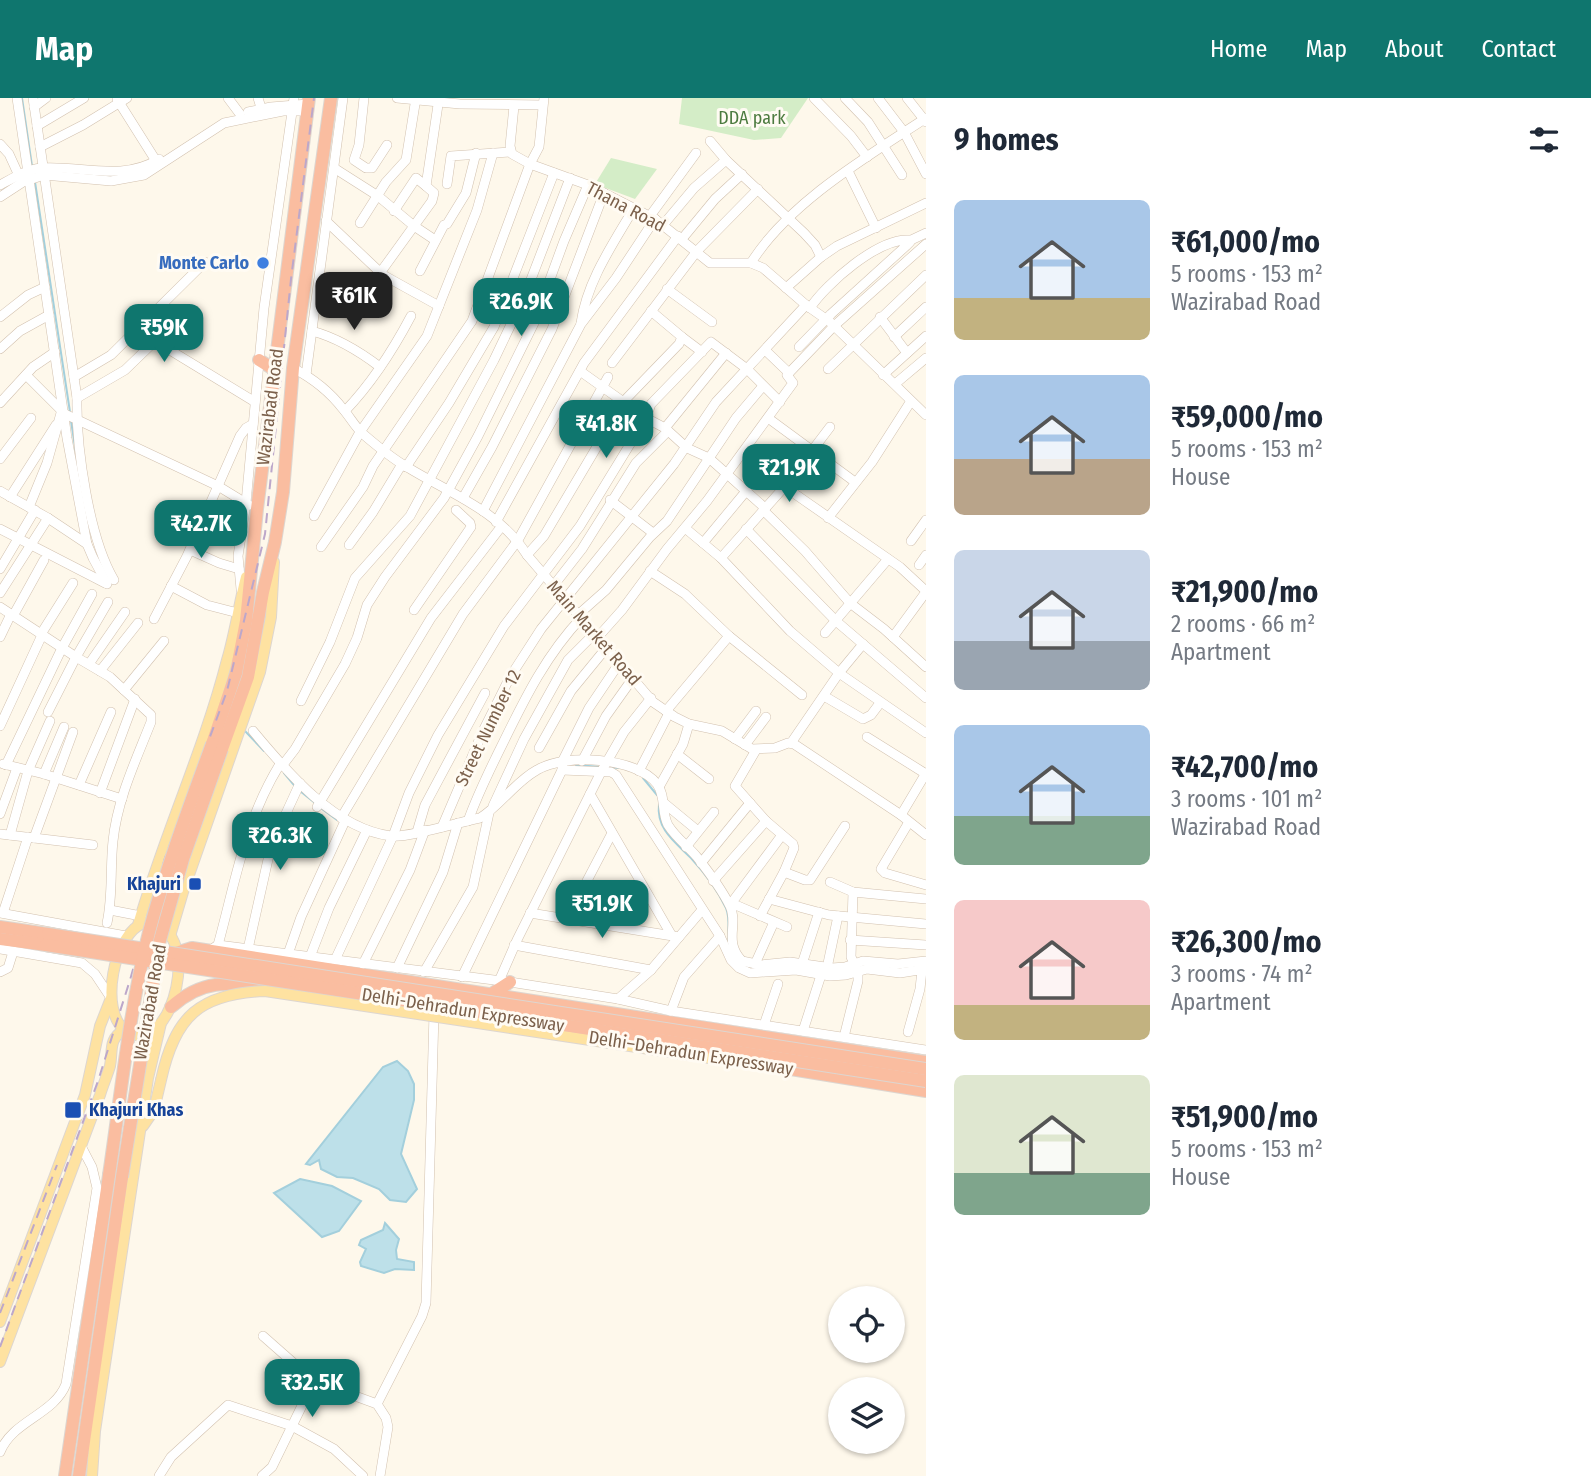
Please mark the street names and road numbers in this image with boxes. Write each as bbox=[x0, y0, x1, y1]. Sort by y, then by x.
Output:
street label: Thana Road bbox=[583, 177, 669, 237]
street label: Wazirabad Road bbox=[252, 347, 288, 467]
street label: Main Market Road bbox=[542, 576, 646, 690]
street label: Street Number 12 bbox=[450, 666, 526, 790]
street label: Wazirabad Road bbox=[129, 942, 171, 1062]
street label: Delhi-Dehradun Expressway bbox=[360, 983, 566, 1037]
street label: Delhi–Dehradun Expressway bbox=[587, 1026, 795, 1080]

